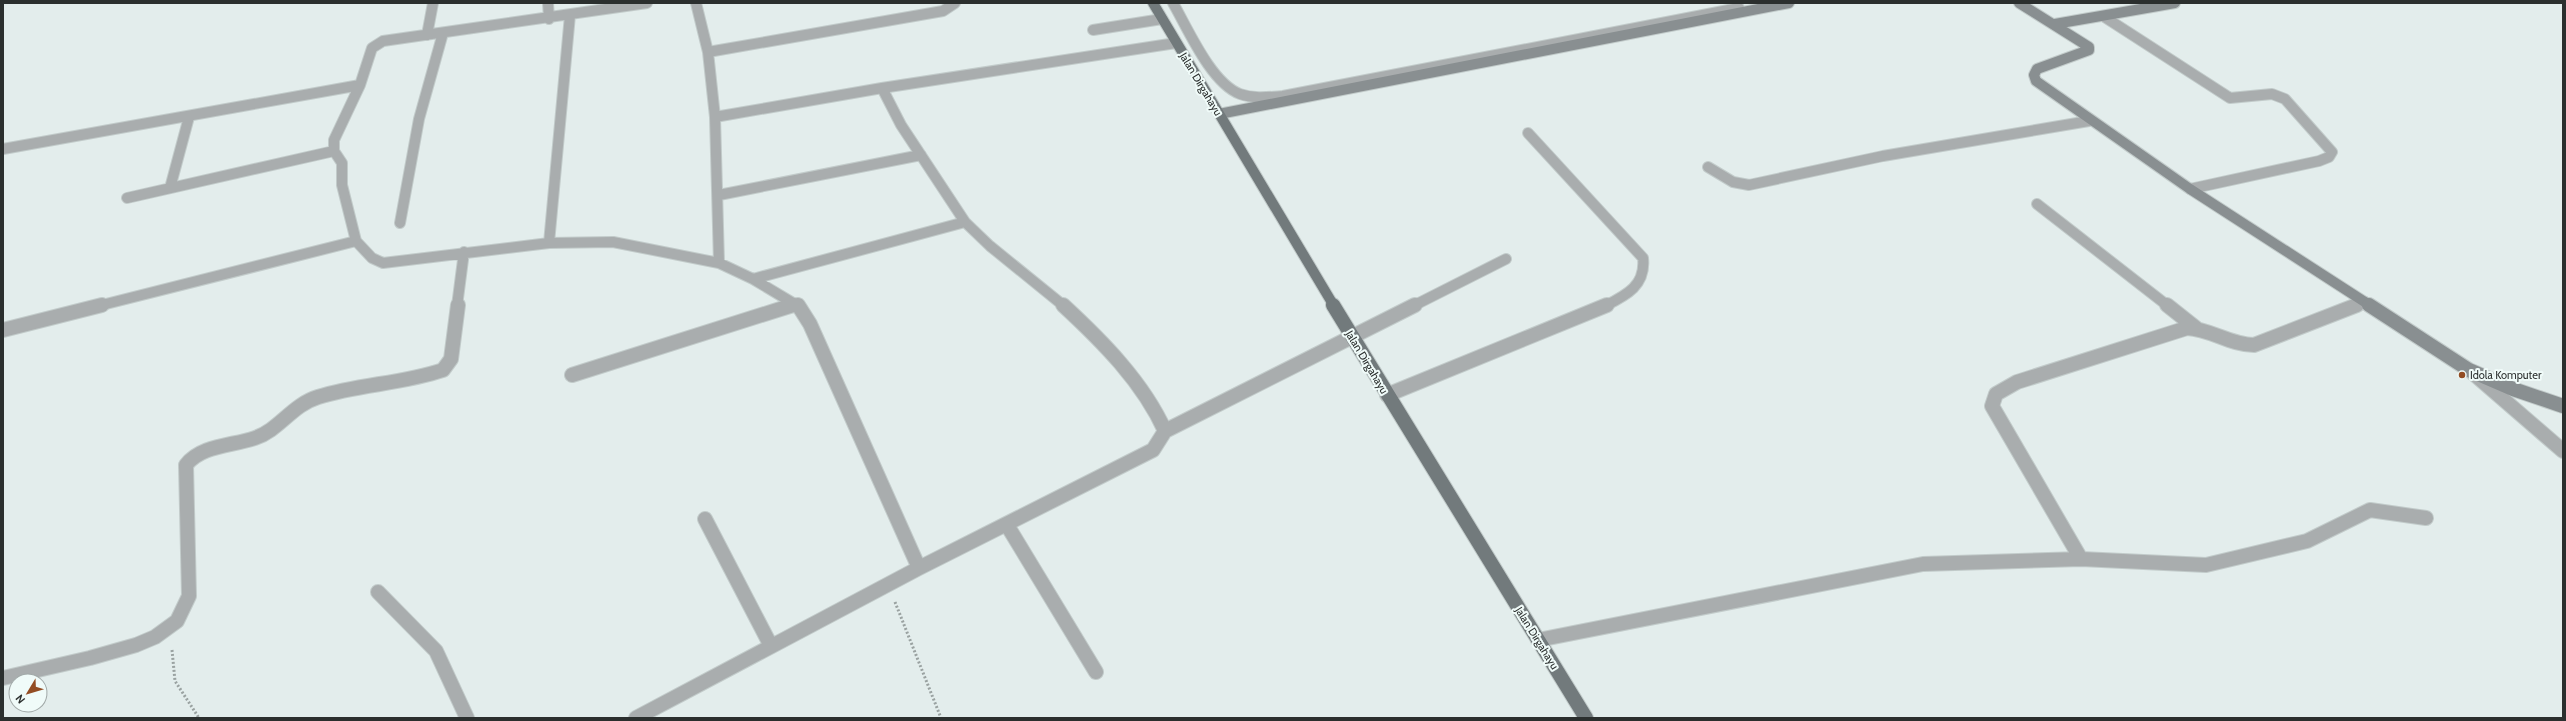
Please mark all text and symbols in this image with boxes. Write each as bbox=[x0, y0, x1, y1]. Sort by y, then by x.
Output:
street label: Jalan Dirgahayu bbox=[1176, 49, 1225, 118]
street label: Jalan Dirgahayu bbox=[1342, 327, 1391, 396]
place label: Idola Komputer bbox=[2470, 368, 2542, 382]
marker: Idola Komputer bbox=[2457, 370, 2467, 380]
street label: Jalan Dirgahayu bbox=[1512, 603, 1562, 672]
north arrow bbox=[8, 673, 48, 713]
text: N bbox=[12, 692, 28, 707]

